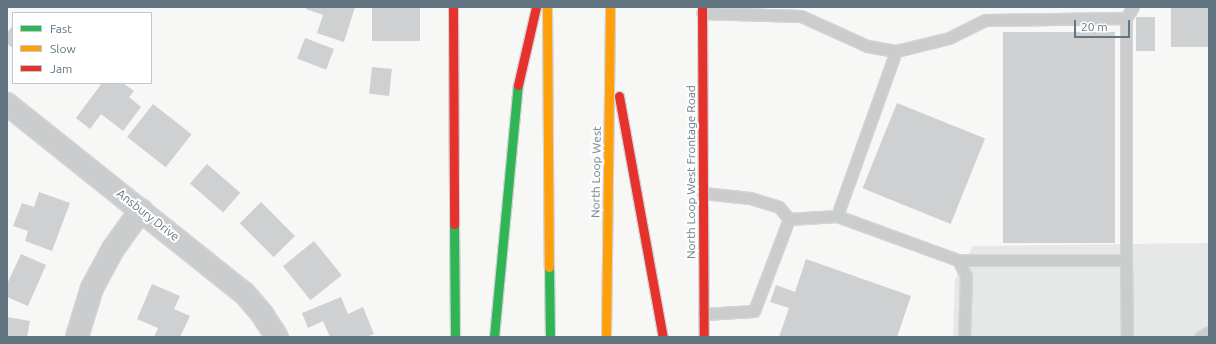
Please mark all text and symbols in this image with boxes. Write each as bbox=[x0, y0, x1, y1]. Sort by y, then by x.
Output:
legend bbox=[12, 12, 152, 84]
scale bar bbox=[1076, 12, 1132, 38]
text: 20 m bbox=[1081, 20, 1108, 33]
text: Fast bbox=[50, 22, 72, 35]
text: Slow bbox=[50, 42, 76, 55]
text: Jam bbox=[50, 62, 72, 75]
street label: North Loop West Frontage Road bbox=[684, 85, 698, 259]
street label: North Loop West bbox=[588, 126, 604, 218]
street label: Ansbury Drive bbox=[114, 186, 182, 244]

